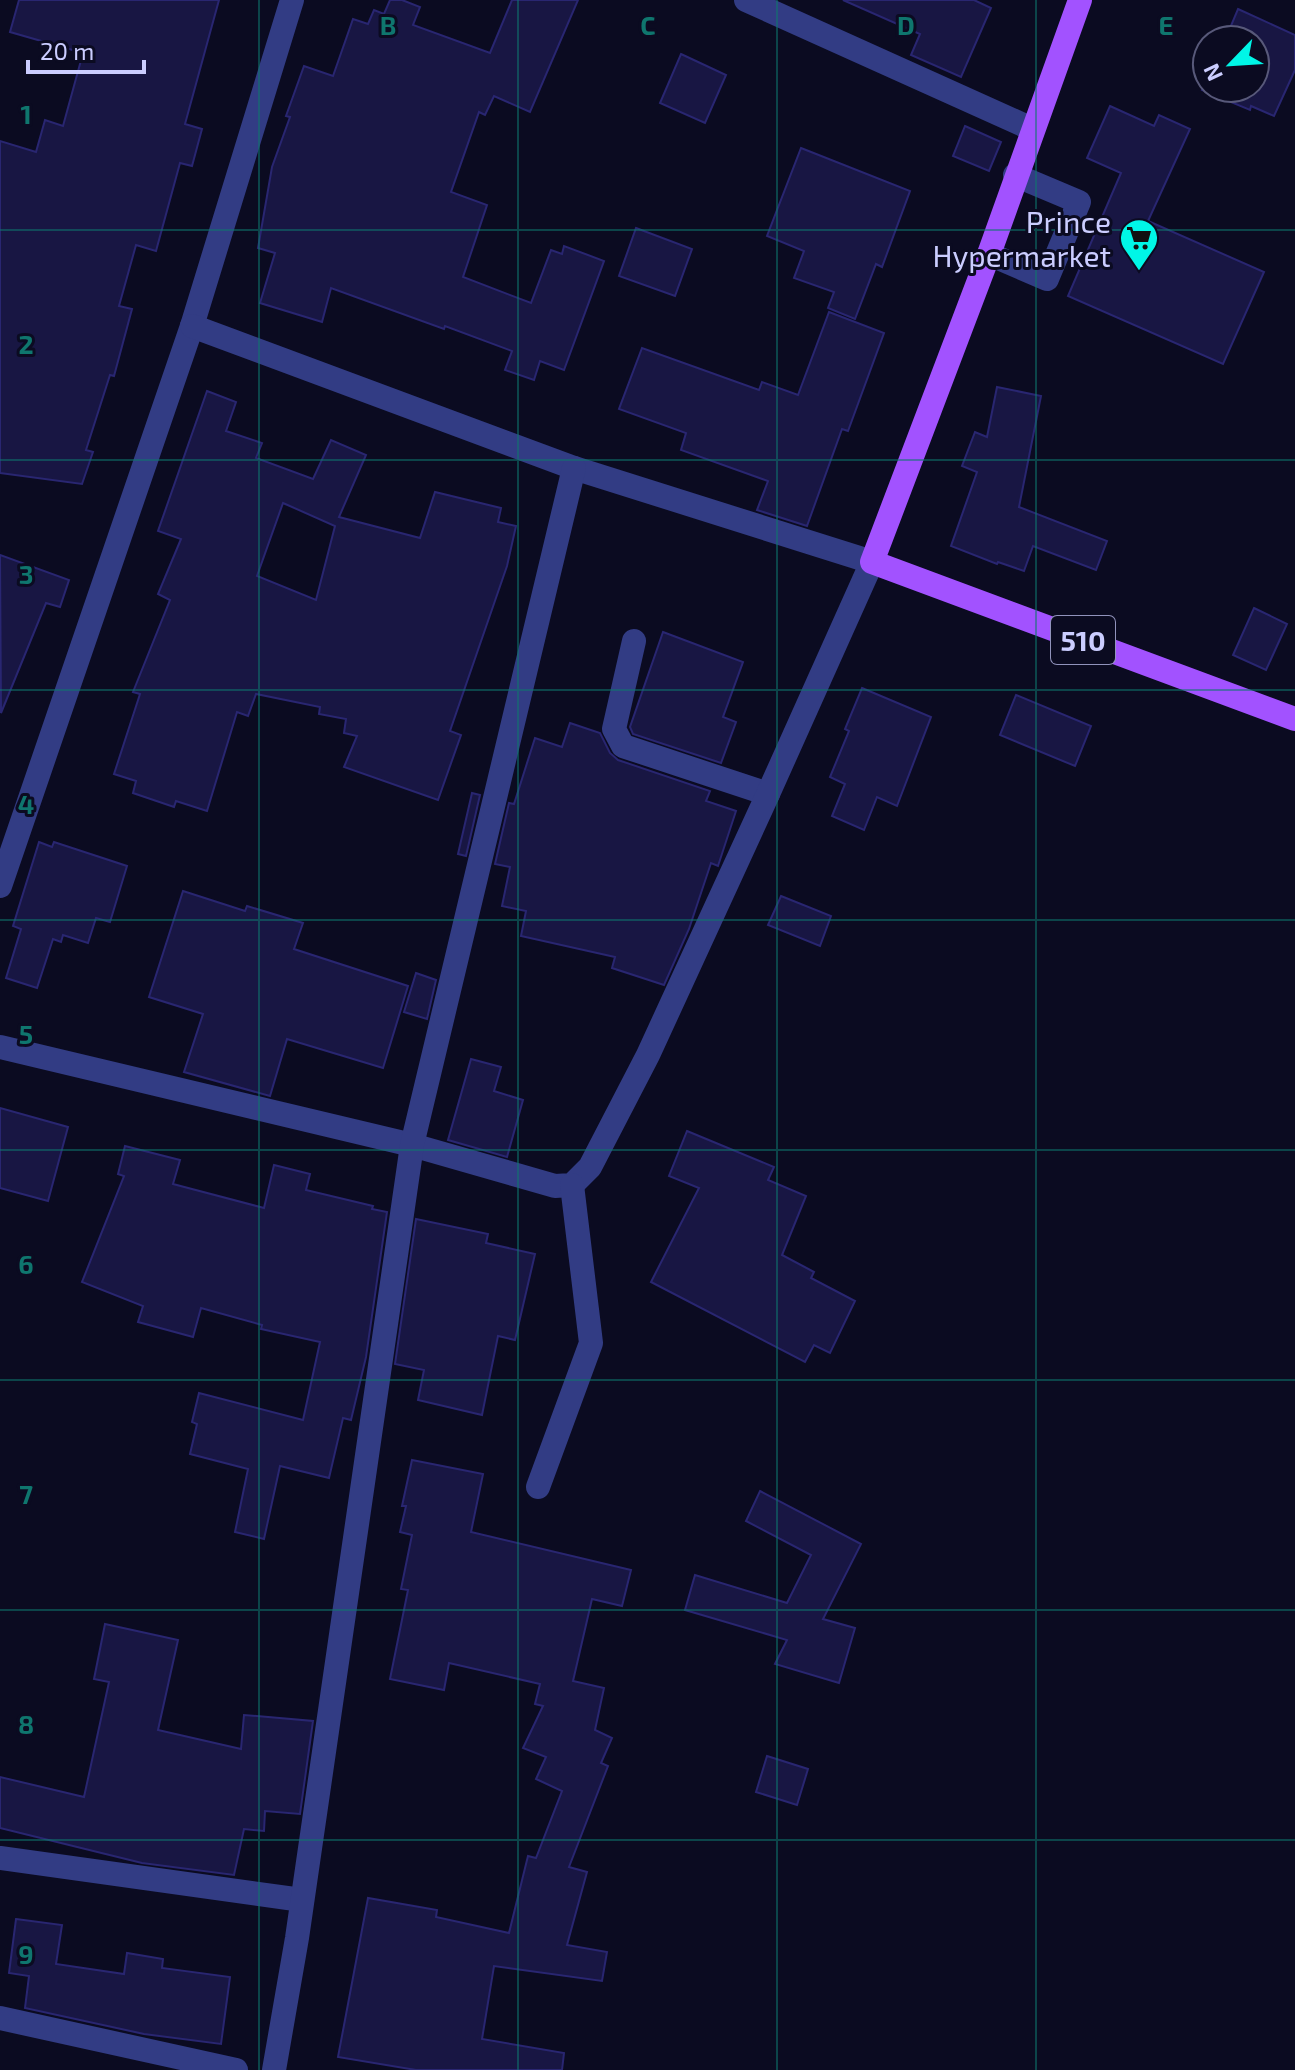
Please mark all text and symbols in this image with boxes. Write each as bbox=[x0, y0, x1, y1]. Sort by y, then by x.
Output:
text: B bbox=[380, 9, 396, 40]
text: C bbox=[640, 9, 656, 40]
text: D bbox=[897, 9, 915, 40]
text: E bbox=[1158, 9, 1174, 40]
scale bar bbox=[28, 24, 144, 74]
north arrow bbox=[1191, 24, 1271, 104]
text: 20 m bbox=[40, 36, 94, 65]
text: N bbox=[1197, 60, 1227, 86]
text: 1 bbox=[20, 98, 32, 129]
place label: Prince Hypermarket bbox=[932, 203, 1111, 273]
supermarket icon: Prince Hypermarket bbox=[1118, 217, 1160, 272]
text: 2 bbox=[18, 328, 34, 359]
text: 3 bbox=[19, 558, 33, 589]
road number: 510 bbox=[1051, 616, 1115, 664]
text: 4 bbox=[18, 788, 34, 819]
text: 5 bbox=[19, 1018, 33, 1049]
text: 6 bbox=[18, 1248, 34, 1279]
text: 7 bbox=[19, 1478, 33, 1509]
text: 8 bbox=[18, 1708, 34, 1739]
text: 9 bbox=[18, 1938, 34, 1969]

